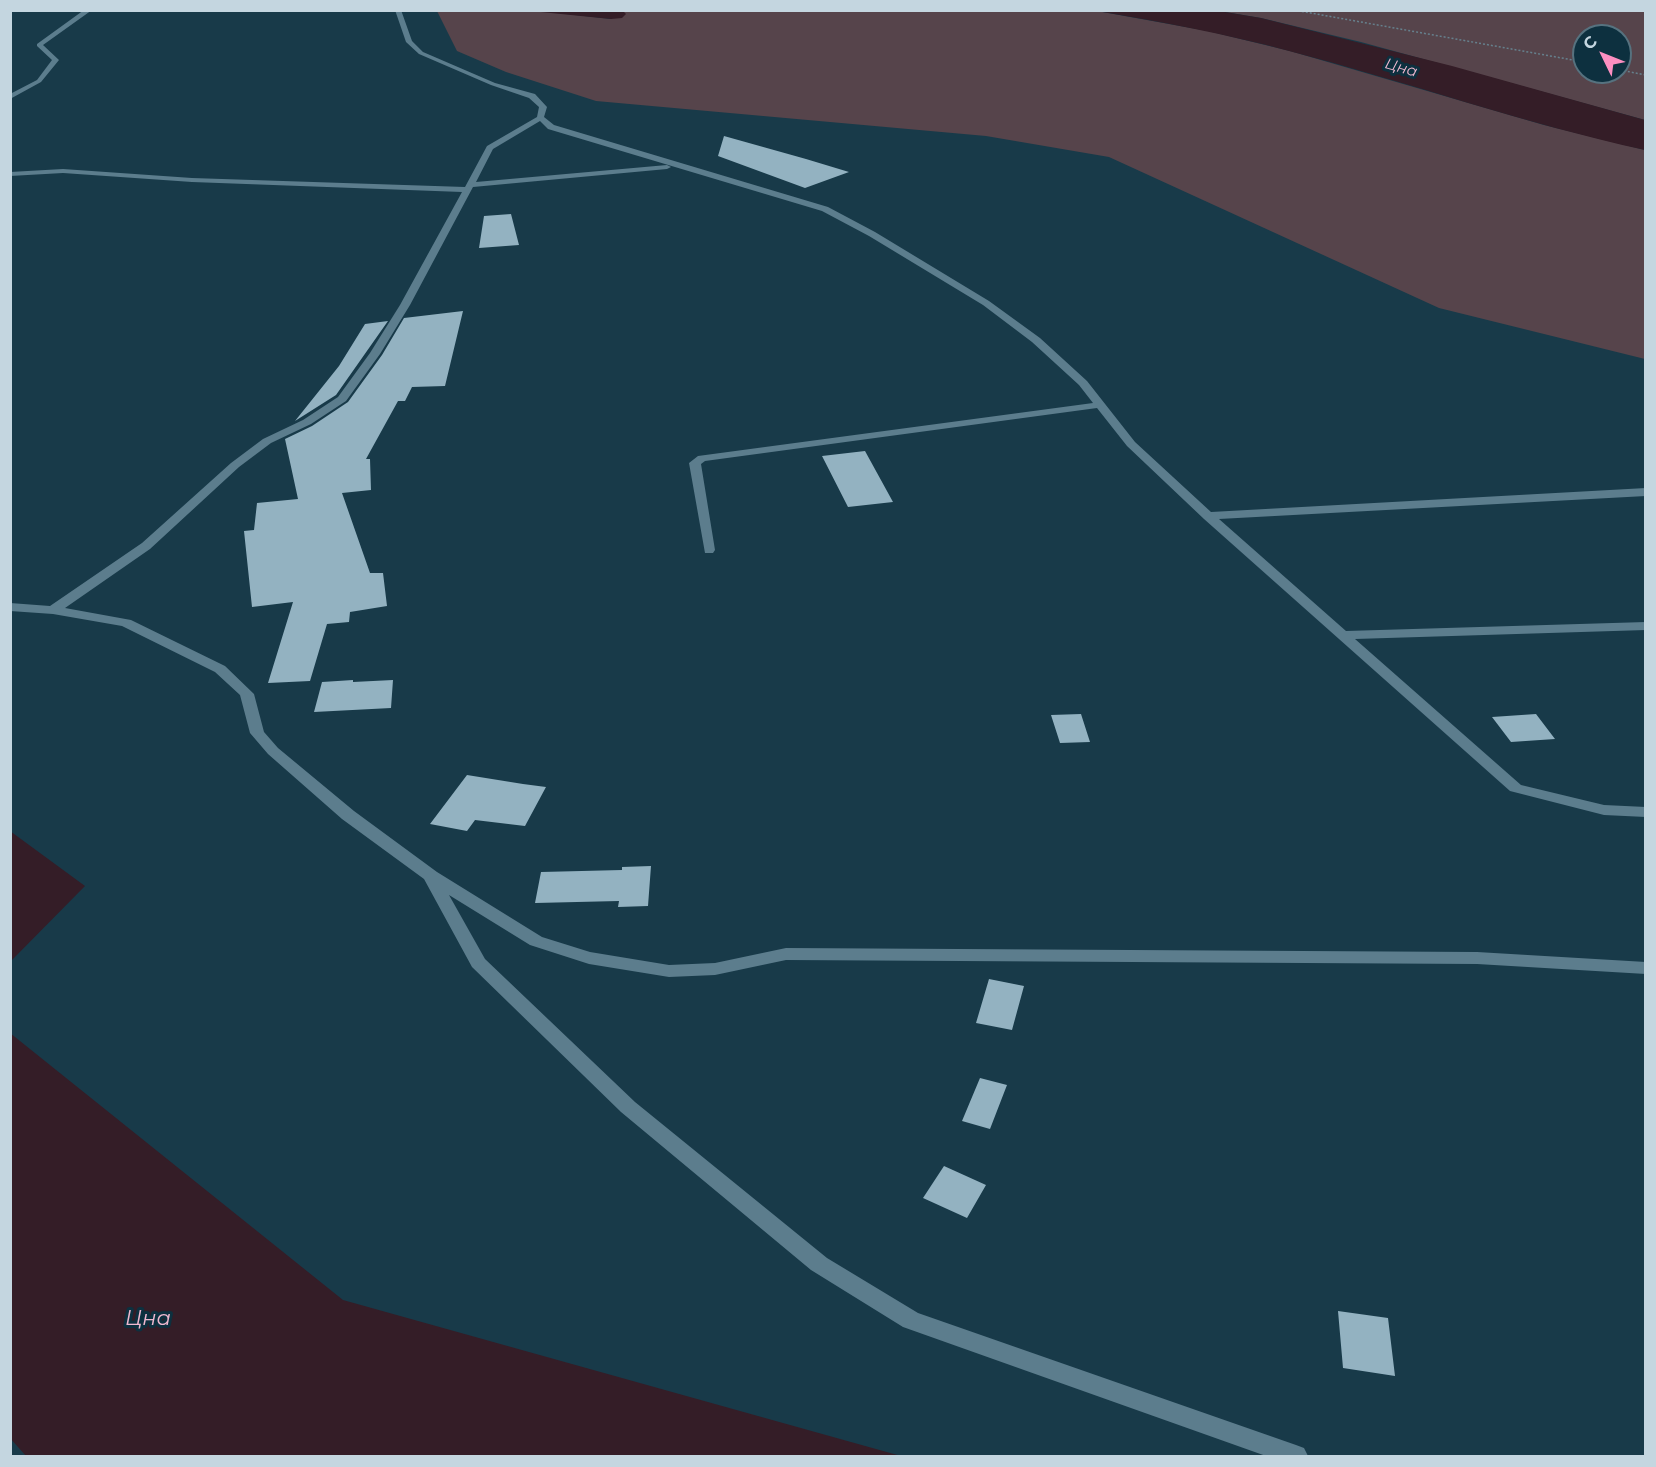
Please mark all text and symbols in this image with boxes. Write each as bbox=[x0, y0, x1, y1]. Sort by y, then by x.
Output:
north arrow bbox=[1572, 24, 1632, 84]
text: С bbox=[1579, 32, 1601, 53]
water label: Цна bbox=[1383, 55, 1419, 81]
water label: Цна bbox=[125, 1306, 171, 1332]

